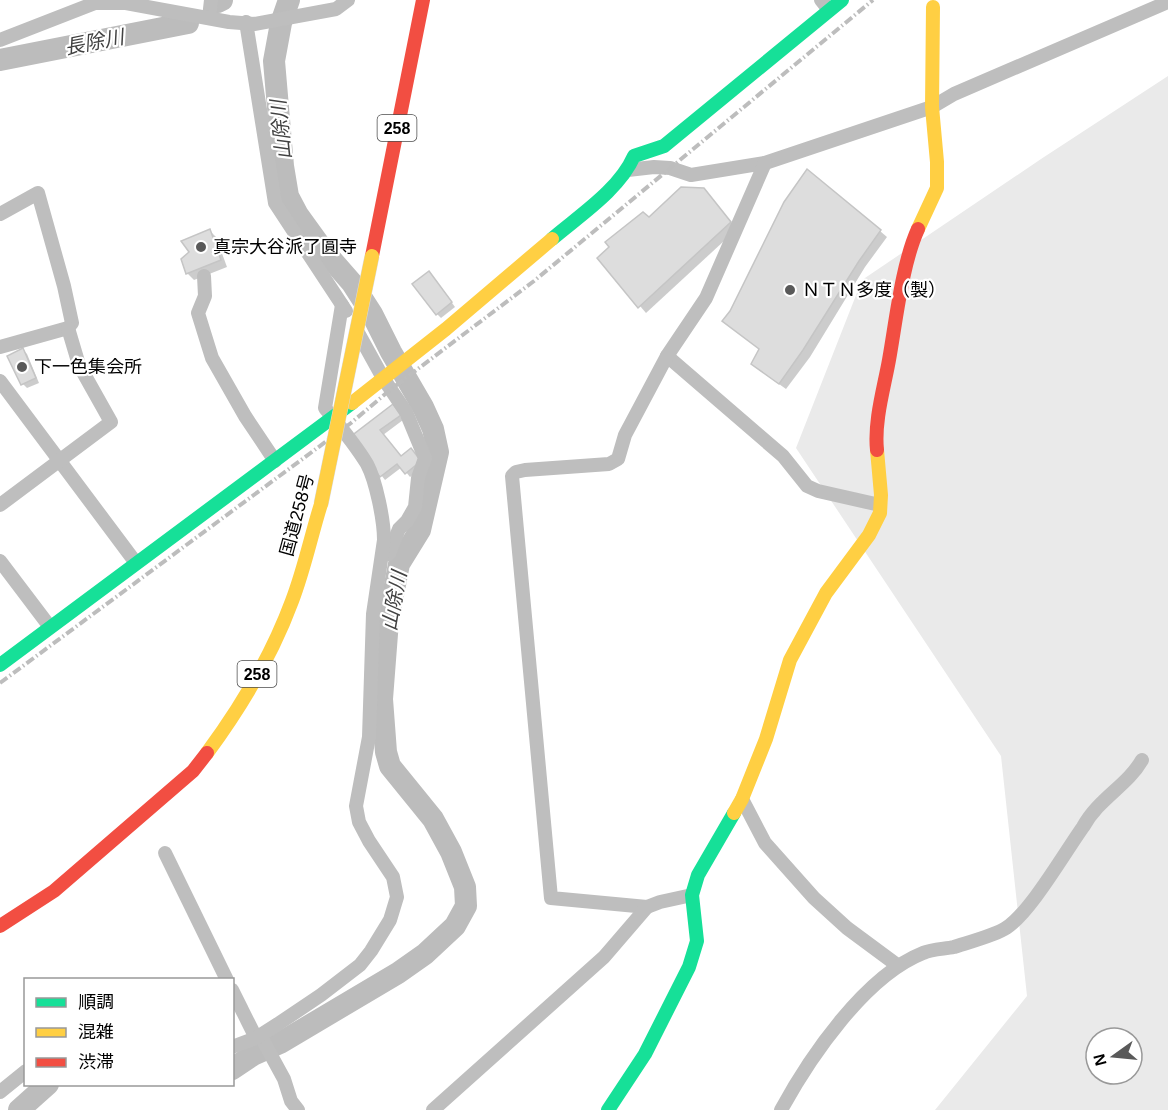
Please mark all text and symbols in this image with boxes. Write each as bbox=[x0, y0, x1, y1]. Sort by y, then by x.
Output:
water label: 長除川 bbox=[62, 25, 128, 59]
water label: 山除川 bbox=[267, 97, 295, 161]
road number: 258 bbox=[378, 115, 416, 141]
place label: 真宗大谷派了圓寺 bbox=[213, 237, 357, 257]
marker: 真宗大谷派了圓寺 bbox=[194, 240, 208, 254]
place label: ＮＴＮ多度（製） bbox=[802, 280, 946, 300]
marker: ＮＴＮ多度（製） bbox=[783, 283, 797, 297]
place label: 下一色集会所 bbox=[34, 357, 142, 377]
marker: 下一色集会所 bbox=[15, 360, 29, 374]
street label: 国道258号 bbox=[276, 472, 318, 558]
water label: 山除川 bbox=[378, 568, 410, 632]
road number: 258 bbox=[238, 661, 276, 687]
legend bbox=[24, 978, 234, 1086]
text: 順調 bbox=[78, 992, 114, 1012]
text: 混雑 bbox=[78, 1022, 114, 1042]
north arrow bbox=[1084, 1026, 1144, 1086]
text: 渋滞 bbox=[78, 1052, 114, 1072]
text: N bbox=[1090, 1052, 1110, 1068]

